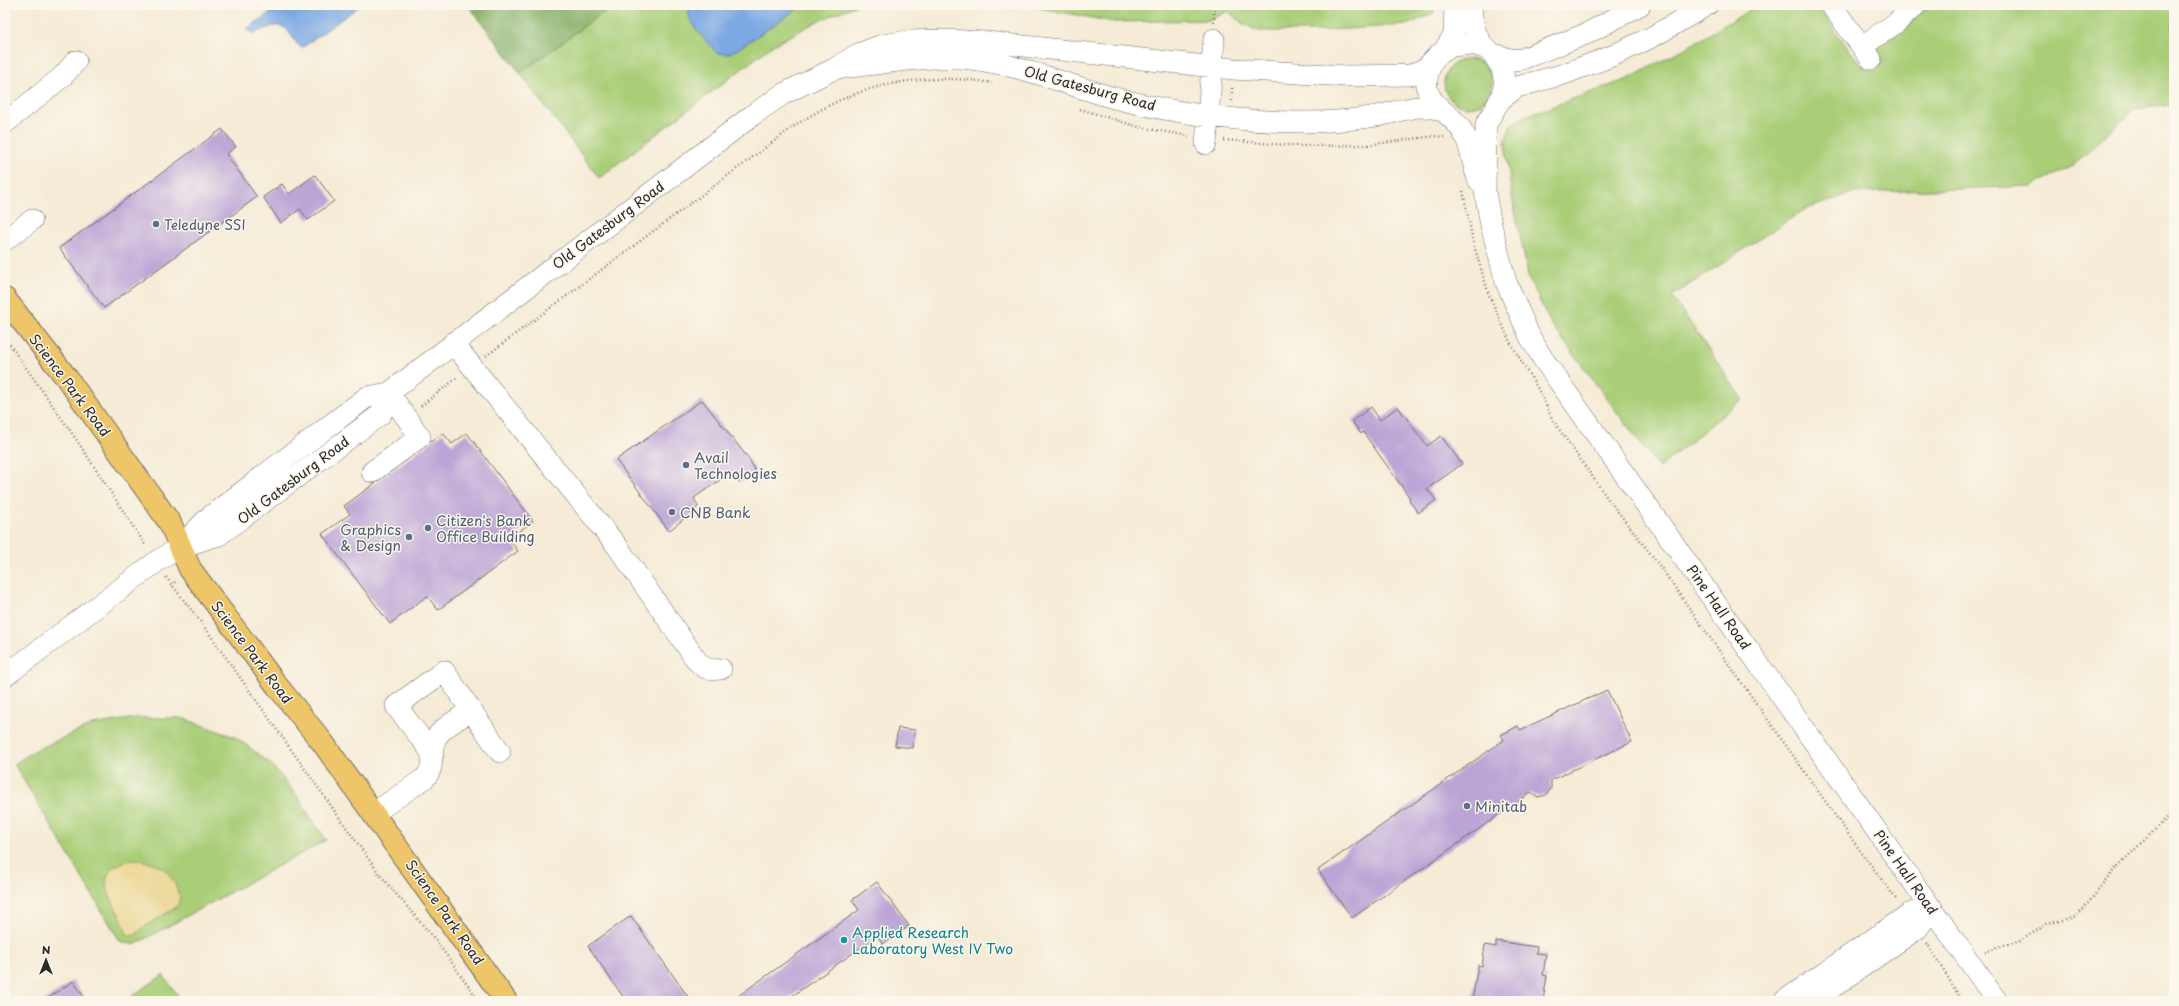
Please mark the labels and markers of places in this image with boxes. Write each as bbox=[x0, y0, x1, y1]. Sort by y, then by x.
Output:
place label: Teledyne SSI bbox=[164, 214, 246, 235]
marker: Teledyne SSI bbox=[151, 219, 161, 229]
place label: Avail Technologies bbox=[694, 447, 777, 484]
marker: Avail Technologies bbox=[681, 460, 691, 470]
place label: CNB Bank bbox=[680, 502, 751, 523]
marker: CNB Bank bbox=[667, 507, 677, 517]
place label: Citizen's Bank Office Building bbox=[436, 510, 535, 547]
place label: Graphics & Design bbox=[340, 519, 401, 556]
marker: Citizen's Bank Office Building bbox=[423, 523, 433, 533]
marker: Graphics & Design bbox=[404, 532, 414, 542]
place label: Minitab bbox=[1475, 796, 1527, 817]
marker: Minitab bbox=[1462, 801, 1472, 811]
place label: Applied Research Laboratory West IV Two bbox=[852, 922, 1013, 959]
marker: Applied Research Laboratory West IV Two bbox=[839, 935, 849, 945]

